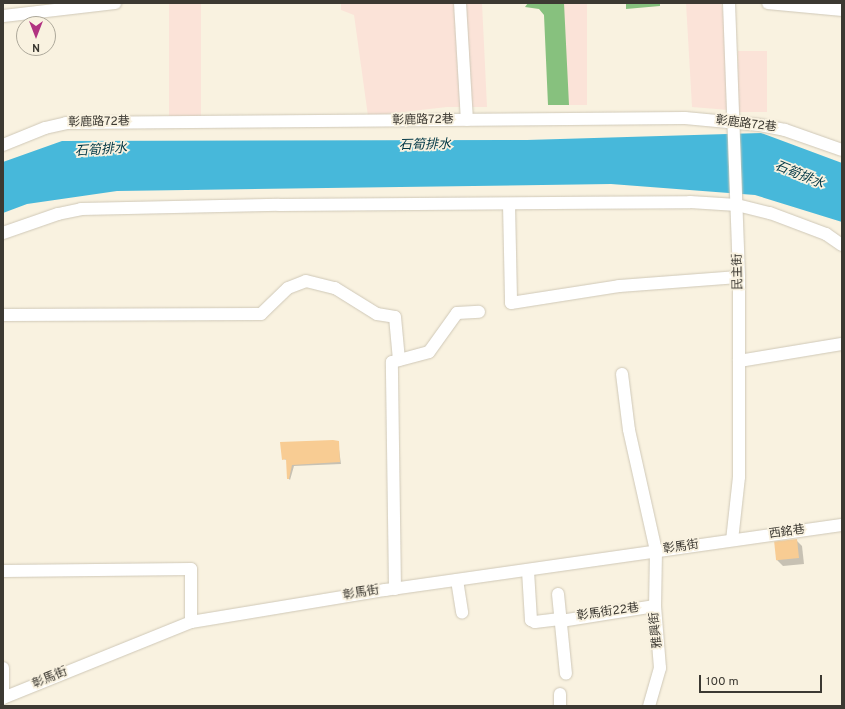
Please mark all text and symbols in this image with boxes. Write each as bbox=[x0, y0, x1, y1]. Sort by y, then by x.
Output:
north arrow bbox=[16, 16, 56, 56]
text: N bbox=[32, 40, 40, 54]
street label: 彰鹿路72巷 bbox=[392, 113, 454, 129]
street label: 彰鹿路72巷 bbox=[715, 114, 777, 136]
street label: 彰鹿路72巷 bbox=[68, 115, 130, 131]
water label: 石筍排水 bbox=[399, 138, 451, 154]
water label: 石筍排水 bbox=[75, 141, 127, 161]
water label: 石筍排水 bbox=[772, 159, 826, 193]
street label: 民主街 bbox=[731, 254, 747, 290]
street label: 西銘巷 bbox=[768, 523, 806, 543]
street label: 彰馬街 bbox=[662, 538, 700, 558]
street label: 彰馬街 bbox=[342, 584, 380, 604]
street label: 彰馬街22巷 bbox=[576, 602, 640, 624]
street label: 雅興街 bbox=[648, 611, 666, 649]
street label: 彰馬街 bbox=[31, 666, 69, 692]
scale bar bbox=[701, 667, 824, 693]
text: 100 m bbox=[706, 674, 739, 690]

